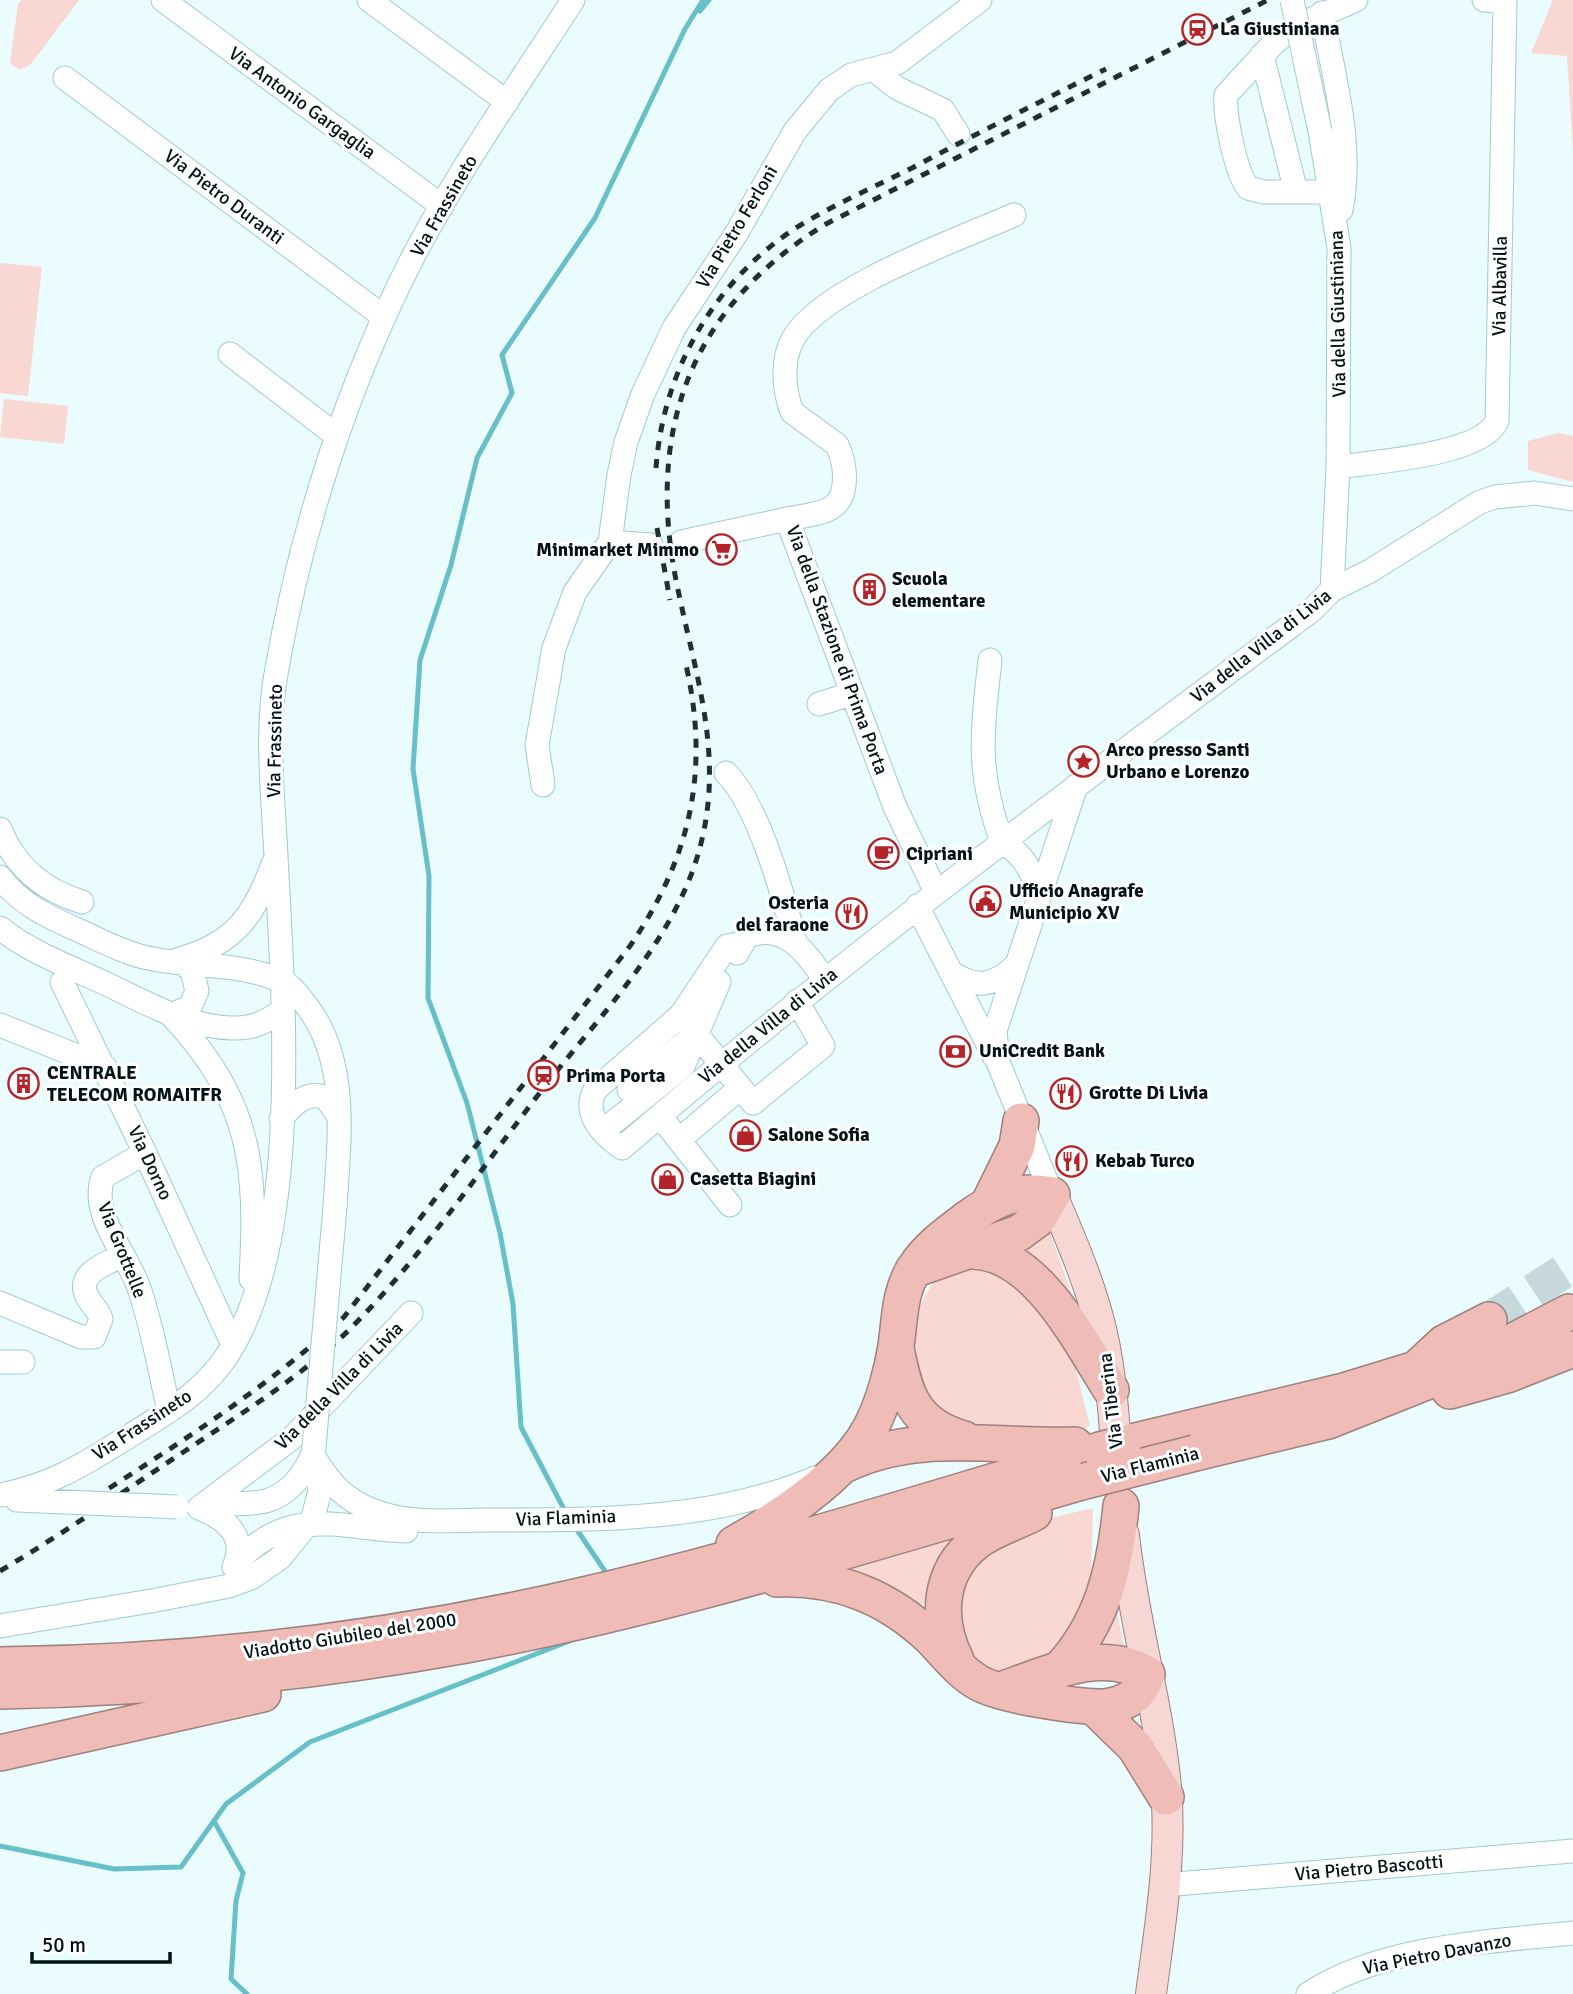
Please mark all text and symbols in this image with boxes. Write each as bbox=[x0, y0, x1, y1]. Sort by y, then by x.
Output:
station icon: La Giustiniana bbox=[1180, 12, 1214, 46]
place label: La Giustiniana bbox=[1220, 17, 1340, 41]
street label: Via Antonio Gargaglia bbox=[224, 41, 380, 165]
street label: Via Pietro Duranti bbox=[159, 144, 289, 250]
street label: Via Frassineto bbox=[405, 151, 483, 261]
street label: Via Pietro Ferloni bbox=[691, 161, 783, 293]
street label: Via della Giustiniana bbox=[1325, 230, 1351, 398]
street label: Via Albavilla bbox=[1487, 236, 1513, 336]
street label: Via della Stazione di Prima Porta bbox=[781, 522, 893, 778]
supermarket icon: Minimarket Mimmo bbox=[705, 533, 739, 567]
place label: Minimarket Mimmo bbox=[536, 538, 699, 562]
place label: Scuola elementare bbox=[892, 567, 985, 613]
building icon: Scuola elementare bbox=[852, 573, 886, 607]
street label: Via della Villa di Livia bbox=[1186, 584, 1336, 708]
street label: Via Frassineto bbox=[262, 684, 288, 798]
place label: Arco presso Santi Urbano e Lorenzo bbox=[1106, 738, 1250, 784]
place icon: Arco presso Santi Urbano e Lorenzo bbox=[1066, 744, 1100, 778]
cafe icon: Cipriani bbox=[866, 837, 900, 871]
place label: Cipriani bbox=[906, 842, 973, 866]
place label: Ufficio Anagrafe Municipio XV bbox=[1009, 879, 1144, 925]
public building icon: Ufficio Anagrafe Municipio XV bbox=[969, 885, 1003, 919]
place label: Osteria del faraone bbox=[736, 891, 829, 937]
restaurant icon: Osteria del faraone bbox=[835, 897, 869, 931]
street label: Via della Villa di Livia bbox=[694, 962, 842, 1090]
bank icon: UniCredit Bank bbox=[939, 1034, 973, 1068]
place label: UniCredit Bank bbox=[979, 1039, 1105, 1063]
station icon: Prima Porta bbox=[526, 1059, 560, 1093]
place label: CENTRALE TELECOM ROMAITFR bbox=[47, 1061, 222, 1107]
place label: Prima Porta bbox=[566, 1064, 666, 1088]
building icon: CENTRALE TELECOM ROMAITFR bbox=[7, 1067, 41, 1101]
restaurant icon: Grotte Di Livia bbox=[1049, 1076, 1083, 1110]
place label: Grotte Di Livia bbox=[1089, 1081, 1208, 1105]
shop icon: Salone Sofia bbox=[728, 1118, 762, 1152]
street label: Via Dorno bbox=[122, 1122, 178, 1204]
place label: Salone Sofia bbox=[768, 1123, 870, 1147]
restaurant icon: Kebab Turco bbox=[1055, 1144, 1089, 1178]
place label: Kebab Turco bbox=[1095, 1149, 1195, 1173]
shop icon: Casetta Biagini bbox=[650, 1162, 684, 1196]
place label: Casetta Biagini bbox=[690, 1167, 816, 1191]
street label: Via Grottelle bbox=[92, 1199, 152, 1301]
street label: Via della Villa di Livia bbox=[270, 1317, 408, 1455]
street label: Via Tiberina bbox=[1093, 1352, 1129, 1450]
street label: Via Frassineto bbox=[88, 1384, 196, 1466]
street label: Via Flaminia bbox=[1098, 1441, 1202, 1489]
street label: Via Flaminia bbox=[515, 1504, 617, 1532]
street label: Viadotto Giubileo del 2000 bbox=[242, 1607, 458, 1665]
street label: Via Pietro Bascotti bbox=[1294, 1850, 1444, 1886]
scale bar bbox=[32, 1920, 170, 1964]
street label: Via Pietro Davanzo bbox=[1361, 1928, 1513, 1980]
text: 50 m bbox=[42, 1932, 86, 1958]

